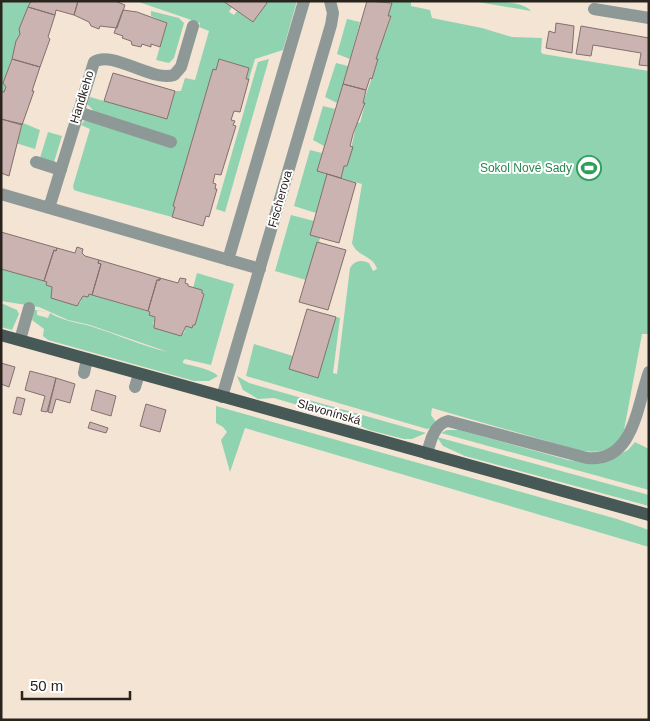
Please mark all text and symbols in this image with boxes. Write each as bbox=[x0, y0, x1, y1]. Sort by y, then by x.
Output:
street label: Handkeho bbox=[67, 68, 97, 125]
sports icon: Sokol Nové Sady bbox=[576, 155, 602, 181]
place label: Sokol Nové Sady bbox=[480, 161, 572, 175]
street label: Fischerova bbox=[265, 169, 295, 229]
street label: Slavonínská bbox=[296, 396, 363, 428]
scale bar bbox=[22, 668, 130, 700]
text: 50 m bbox=[30, 677, 63, 694]

